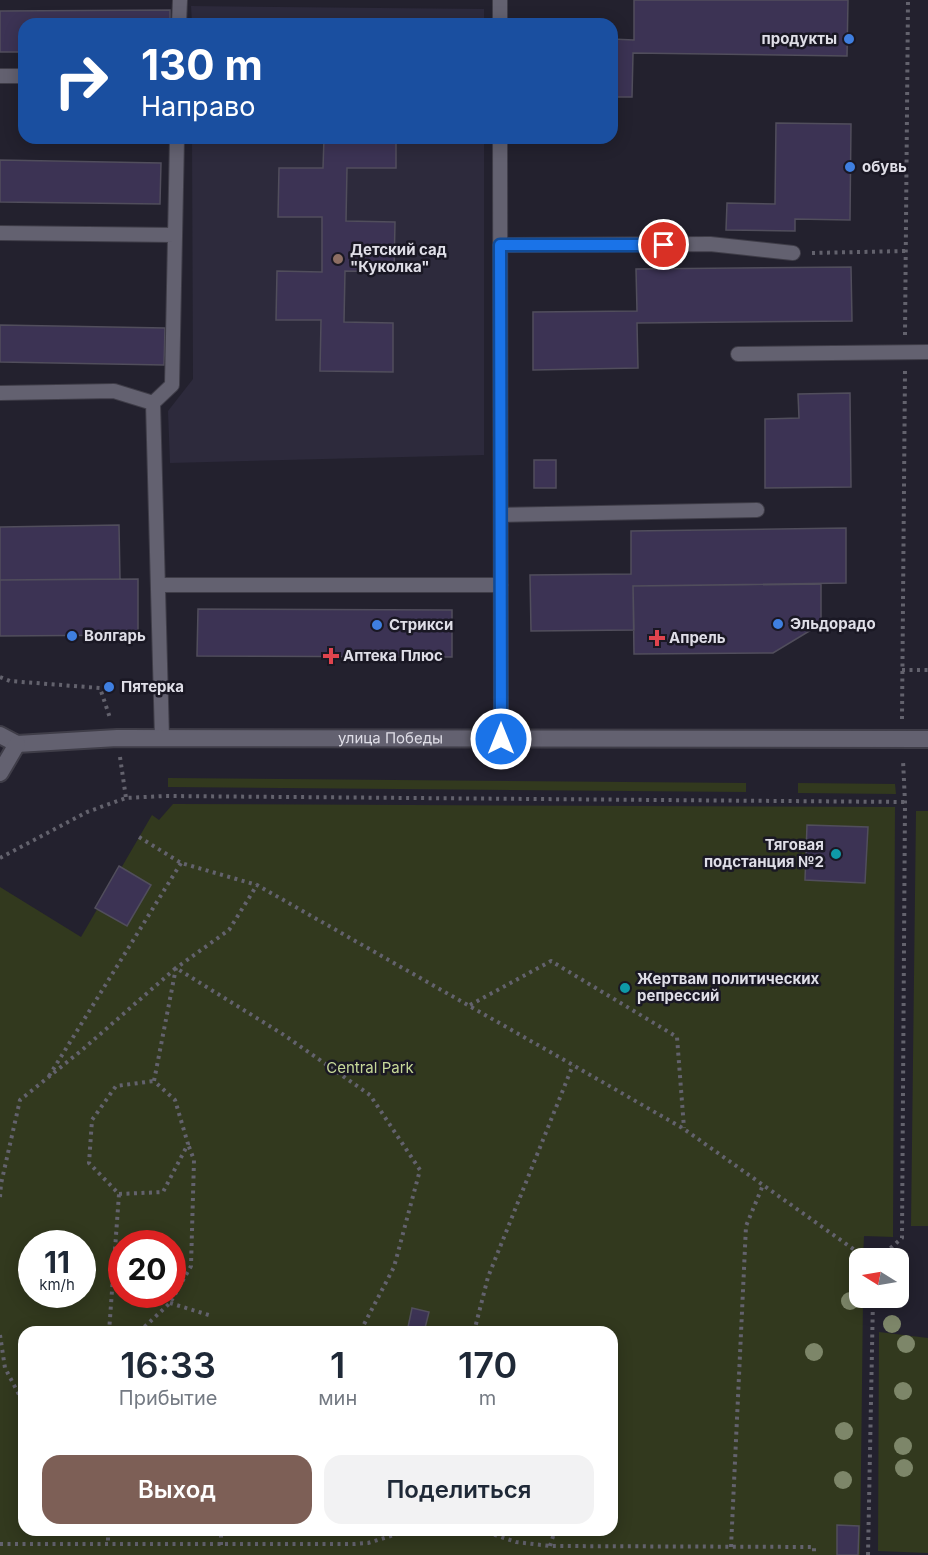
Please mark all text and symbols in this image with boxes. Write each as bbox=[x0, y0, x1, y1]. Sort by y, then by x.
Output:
place label: продукты bbox=[761, 29, 837, 48]
marker: продукты bbox=[842, 32, 856, 46]
text: 130 m bbox=[141, 39, 263, 90]
icon: right bbox=[42, 42, 120, 120]
text: Направо bbox=[141, 90, 256, 123]
place label: обувь bbox=[862, 157, 907, 176]
marker: обувь bbox=[843, 160, 857, 174]
pin bbox=[638, 219, 689, 270]
icon: arrive bbox=[647, 228, 680, 261]
place label: Детский сад "Куколка" bbox=[350, 240, 447, 276]
marker: Детский сад "Куколка" bbox=[331, 252, 345, 266]
place label: Эльдорадо bbox=[790, 614, 876, 633]
place label: Стрикси bbox=[389, 615, 453, 634]
marker: Эльдорадо bbox=[771, 617, 785, 631]
marker: Стрикси bbox=[370, 618, 384, 632]
place label: Волгарь bbox=[84, 626, 146, 645]
place label: Апрель bbox=[669, 628, 726, 647]
marker: Волгарь bbox=[65, 629, 79, 643]
marker: Апрель bbox=[650, 631, 664, 645]
place label: Аптека Плюс bbox=[343, 646, 443, 665]
marker: Аптека Плюс bbox=[324, 649, 338, 663]
place label: Пятерка bbox=[121, 677, 184, 696]
marker: Пятерка bbox=[102, 680, 116, 694]
position arrow bbox=[469, 707, 533, 771]
street label: улица Победы bbox=[338, 728, 443, 747]
place label: Тяговая подстанция №2 bbox=[704, 835, 824, 871]
marker: Тяговая подстанция №2 bbox=[829, 847, 843, 861]
place label: Жертвам политических репрессий bbox=[637, 969, 820, 1005]
marker: Жертвам политических репрессий bbox=[618, 981, 632, 995]
park label: Central Park bbox=[326, 1058, 415, 1077]
speed limit sign: 20 bbox=[108, 1230, 186, 1308]
text: 11 bbox=[44, 1244, 70, 1280]
north arrow bbox=[849, 1248, 909, 1308]
map controls bbox=[849, 1248, 909, 1308]
text: km/h bbox=[39, 1275, 75, 1294]
text: 16:33 bbox=[120, 1343, 216, 1387]
text: 1 bbox=[330, 1343, 345, 1387]
text: 170 bbox=[458, 1343, 517, 1387]
text: Прибытие bbox=[119, 1386, 217, 1410]
text: мин bbox=[318, 1386, 357, 1410]
text: m bbox=[479, 1386, 496, 1410]
button: Выход bbox=[42, 1455, 312, 1524]
button: Поделиться bbox=[324, 1455, 594, 1524]

